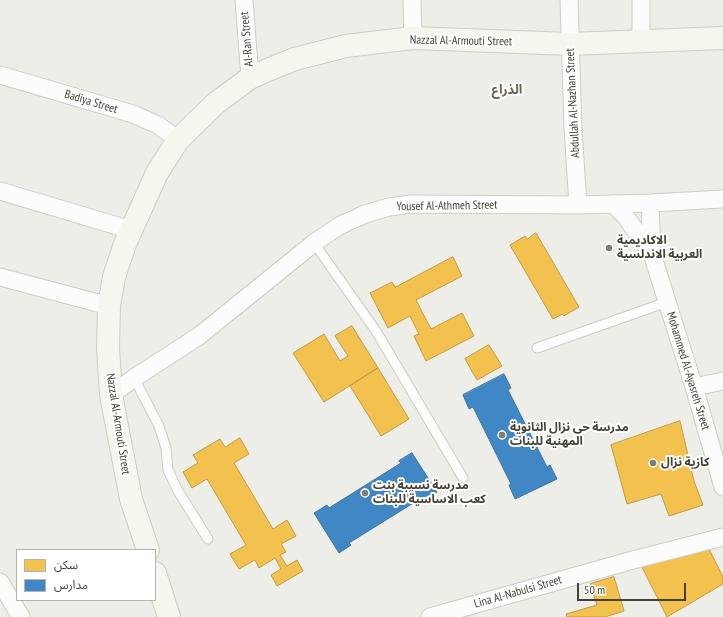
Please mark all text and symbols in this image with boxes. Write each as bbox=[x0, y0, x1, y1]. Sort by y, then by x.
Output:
street label: Al-Ran Street bbox=[237, 11, 257, 67]
street label: Nazzal Al-Armouti Street bbox=[410, 33, 512, 49]
street label: Abdullah Al-Nazhan Street bbox=[563, 48, 583, 158]
district label: الذراع bbox=[492, 82, 522, 98]
street label: Badiya Street bbox=[63, 87, 119, 117]
street label: Yousef Al-Athmeh Street bbox=[396, 198, 498, 214]
place label: الاكاديمية العربية الاندلسية bbox=[617, 234, 702, 262]
marker: الاكاديمية العربية الاندلسية bbox=[604, 243, 614, 253]
street label: Mohammed Al-Ayasreh Street bbox=[663, 310, 713, 432]
street label: Nazzal Al-Armouti Street bbox=[103, 372, 133, 476]
place label: مدرسة حي نزال الثانوية المهنية للبنات bbox=[510, 421, 629, 449]
marker: مدرسة حي نزال الثانوية المهنية للبنات bbox=[497, 430, 507, 440]
place label: كازية نزال bbox=[661, 456, 709, 470]
marker: كازية نزال bbox=[648, 458, 658, 468]
place label: مدرسة نسيبة بنت كعب الاساسية للبنات bbox=[373, 479, 486, 507]
marker: مدرسة نسيبة بنت كعب الاساسية للبنات bbox=[360, 488, 370, 498]
legend bbox=[16, 549, 156, 601]
text: سكن bbox=[54, 557, 78, 572]
street label: Lina Al-Nabulsi Street bbox=[472, 573, 564, 611]
scale bar bbox=[579, 575, 688, 601]
text: مدارس bbox=[54, 577, 88, 592]
text: 50 m bbox=[584, 582, 605, 597]

